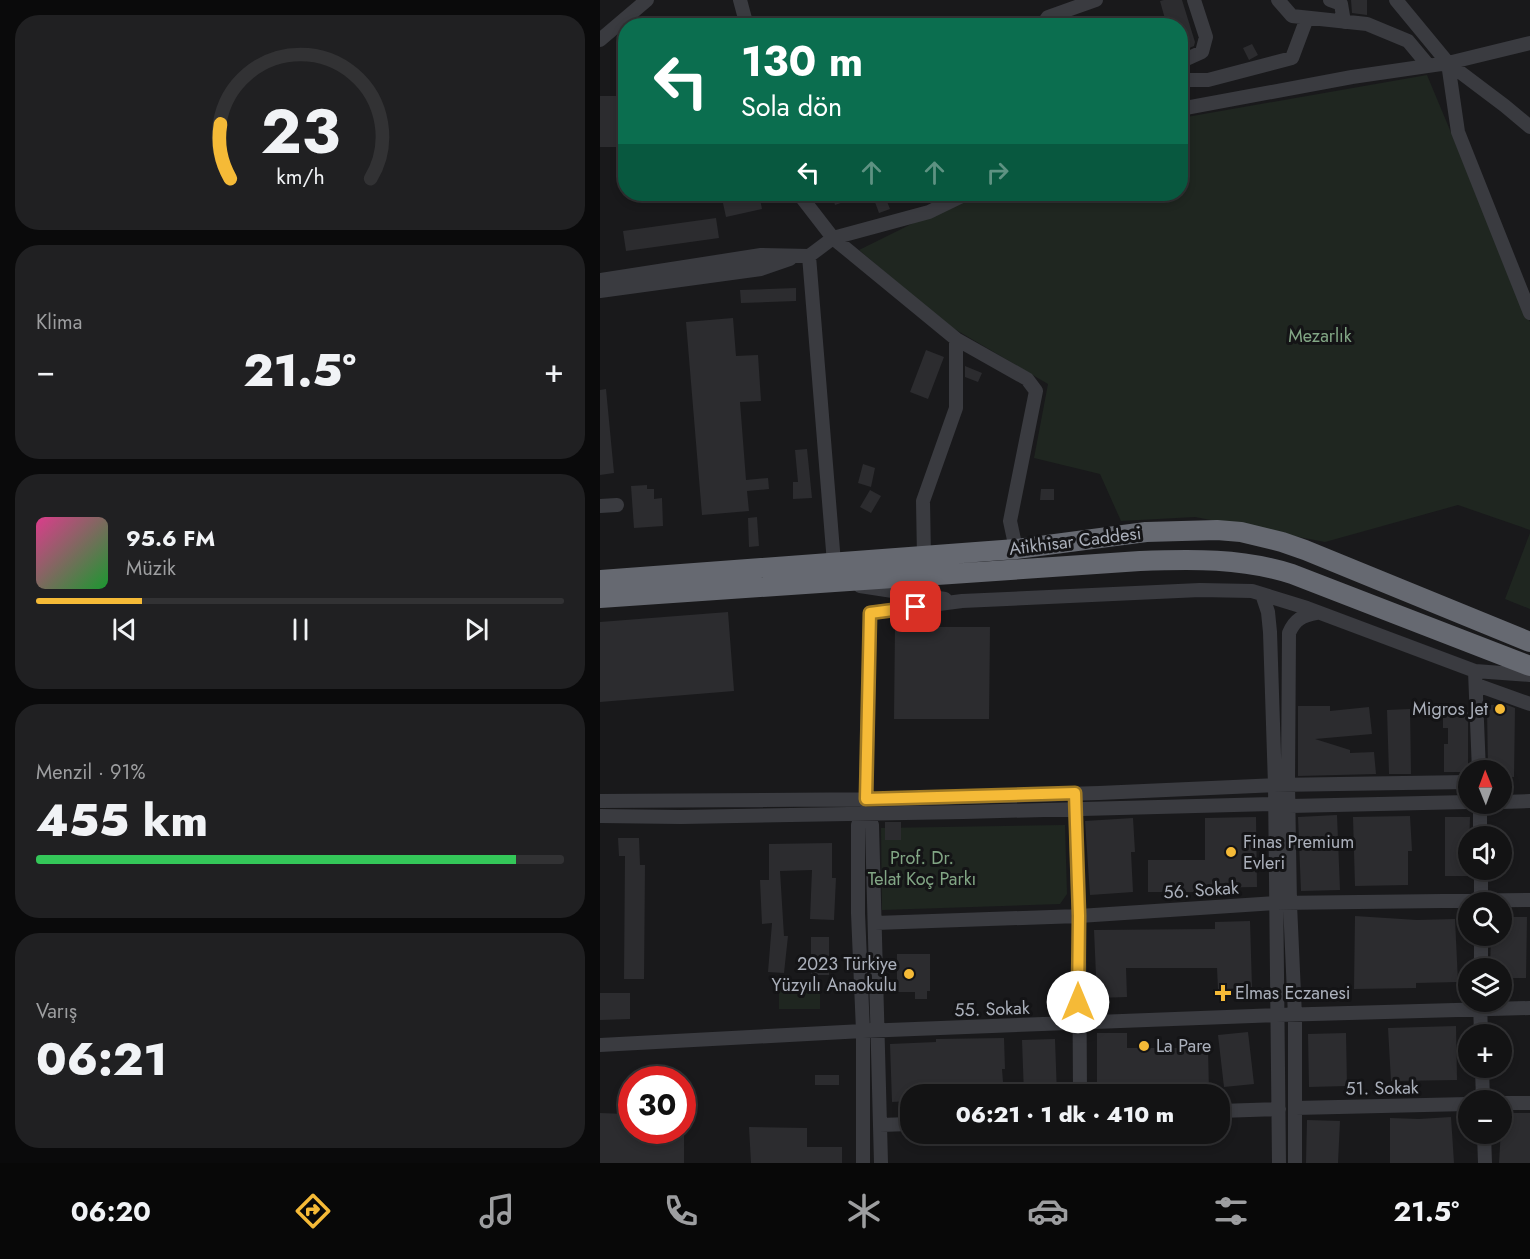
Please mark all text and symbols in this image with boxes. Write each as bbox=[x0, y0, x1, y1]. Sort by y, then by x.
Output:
text: 130 m bbox=[741, 31, 863, 92]
icon: left bbox=[642, 42, 720, 120]
text: 23 bbox=[260, 86, 340, 176]
text: Sola dön bbox=[741, 87, 842, 126]
icon: left bbox=[792, 156, 825, 189]
icon: ahead bbox=[855, 156, 888, 189]
icon: ahead bbox=[918, 156, 951, 189]
icon: right bbox=[981, 156, 1014, 189]
text: km/h bbox=[276, 162, 324, 193]
text: Klima bbox=[36, 308, 82, 337]
park label: Mezarlık bbox=[1288, 323, 1352, 349]
text: 21.5° bbox=[243, 338, 356, 403]
text: − bbox=[36, 347, 55, 394]
text: + bbox=[544, 347, 564, 394]
street label: Atikhisar Caddesi bbox=[1007, 520, 1143, 562]
text: 95.6 FM bbox=[126, 522, 215, 554]
text: Müzik bbox=[126, 554, 176, 583]
pin bbox=[890, 581, 941, 632]
icon: arrive bbox=[899, 590, 932, 623]
icon: previous bbox=[108, 613, 141, 646]
icon: pause bbox=[284, 613, 317, 646]
icon: next bbox=[460, 613, 493, 646]
place label: Migros Jet bbox=[1412, 696, 1489, 722]
marker: Migros Jet bbox=[1493, 702, 1507, 716]
text: Menzil · 91% bbox=[36, 758, 146, 787]
north arrow bbox=[1458, 760, 1512, 814]
map controls bbox=[1458, 760, 1512, 1144]
text: 455 km bbox=[36, 788, 208, 853]
button: sound bbox=[1458, 826, 1512, 880]
place label: Finas Premium Evleri bbox=[1243, 829, 1354, 876]
park label: Prof. Dr. Telat Koç Parkı bbox=[868, 845, 976, 892]
marker: Finas Premium Evleri bbox=[1224, 845, 1238, 859]
street label: 56. Sokak bbox=[1162, 874, 1240, 906]
button: search bbox=[1458, 892, 1512, 946]
place label: 2023 Türkiye Yüzyılı Anaokulu bbox=[771, 951, 897, 998]
button: layers bbox=[1458, 958, 1512, 1012]
marker: 2023 Türkiye Yüzyılı Anaokulu bbox=[902, 967, 916, 981]
position arrow bbox=[1046, 970, 1110, 1034]
place label: Elmas Eczanesi bbox=[1235, 980, 1351, 1006]
marker: Elmas Eczanesi bbox=[1216, 986, 1230, 1000]
street label: 55. Sokak bbox=[954, 995, 1030, 1023]
text: Varış bbox=[36, 997, 77, 1026]
button: + bbox=[1458, 1024, 1512, 1078]
text: 06:21 bbox=[36, 1027, 167, 1092]
place label: La Pare bbox=[1156, 1033, 1211, 1059]
marker: La Pare bbox=[1137, 1039, 1151, 1053]
speed limit sign: 30 bbox=[618, 1066, 696, 1144]
street label: 51. Sokak bbox=[1345, 1074, 1419, 1102]
button: − bbox=[1458, 1090, 1512, 1144]
text: 06:21 · 1 dk · 410 m bbox=[956, 1098, 1174, 1130]
icon: directions bbox=[292, 1190, 334, 1232]
icon: music bbox=[476, 1190, 518, 1232]
icon: phone bbox=[660, 1190, 702, 1232]
icon: climate bbox=[843, 1190, 885, 1232]
icon: car bbox=[1027, 1190, 1069, 1232]
icon: filters bbox=[1210, 1190, 1252, 1232]
text: 06:20 bbox=[71, 1192, 151, 1231]
text: 21.5° bbox=[1394, 1192, 1459, 1231]

